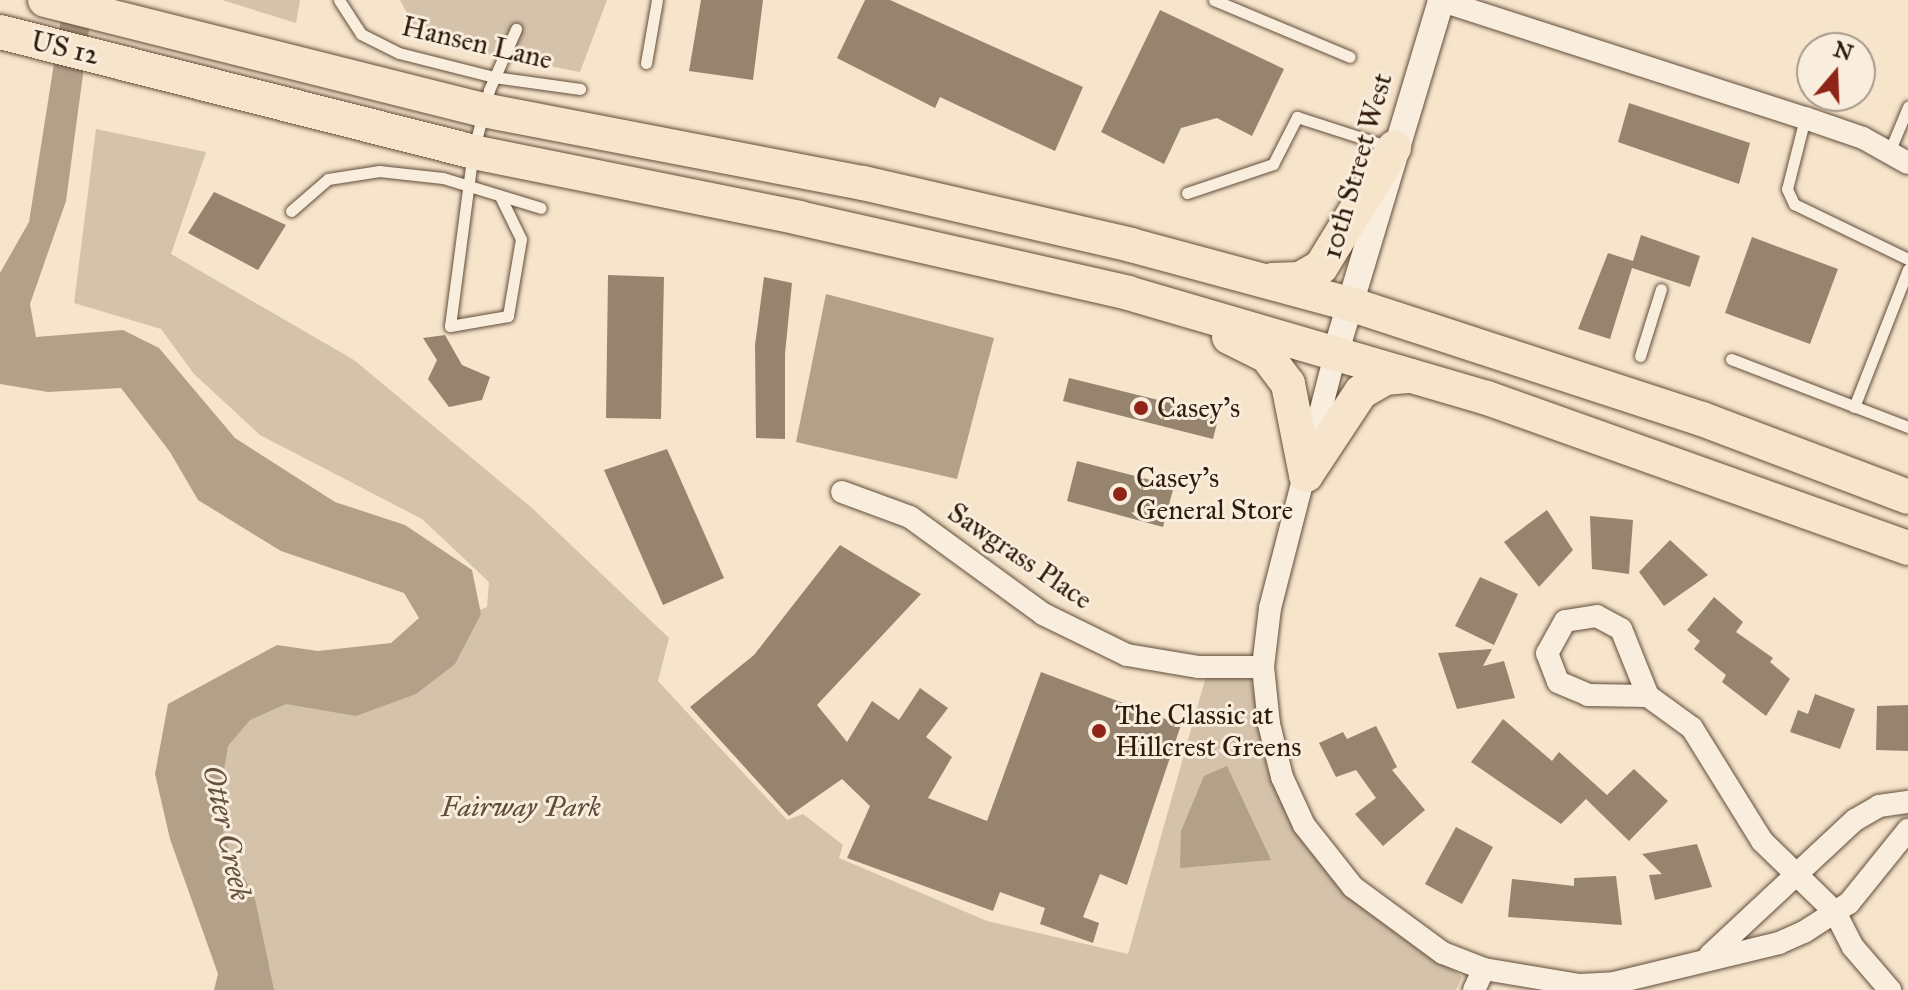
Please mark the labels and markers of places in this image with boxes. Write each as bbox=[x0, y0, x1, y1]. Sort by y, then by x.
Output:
place label: Casey's bbox=[1157, 391, 1240, 425]
marker: Casey's bbox=[1132, 399, 1150, 417]
place label: Casey's General Store bbox=[1136, 461, 1293, 527]
marker: Casey's General Store bbox=[1111, 485, 1129, 503]
place label: The Classic at Hillcrest Greens bbox=[1115, 698, 1301, 764]
marker: The Classic at Hillcrest Greens bbox=[1090, 722, 1108, 740]

